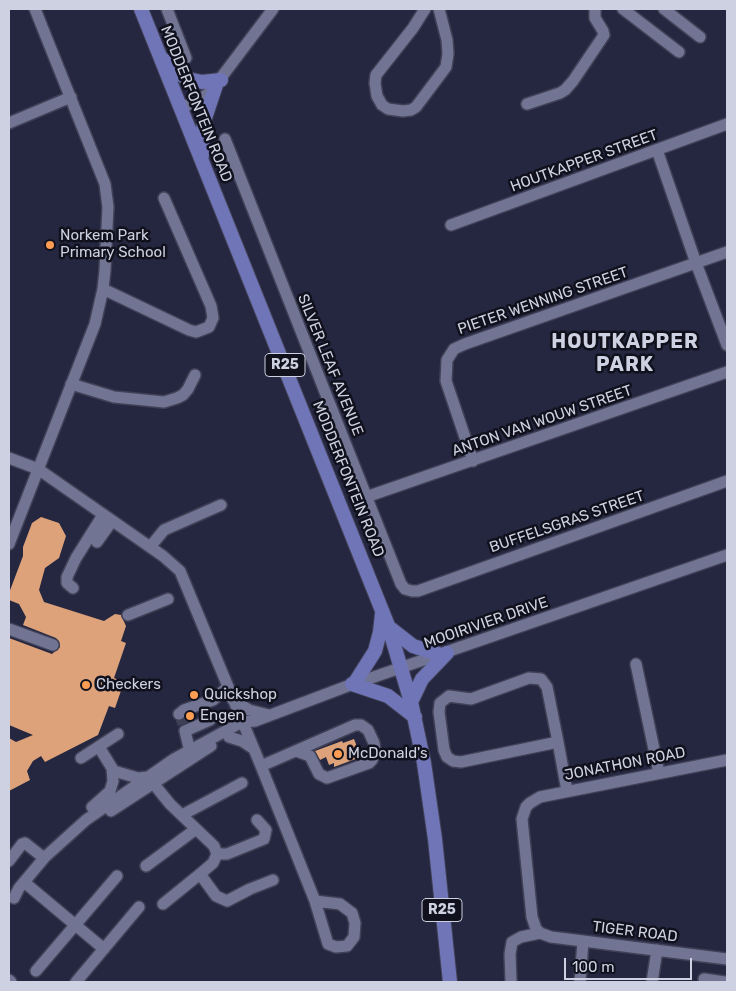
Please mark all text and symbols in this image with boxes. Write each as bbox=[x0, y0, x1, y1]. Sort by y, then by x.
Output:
street label: MODDERFONTEIN ROAD bbox=[156, 23, 236, 185]
street label: HOUTKAPPER STREET bbox=[508, 126, 660, 196]
place label: Norkem Park Primary School bbox=[60, 227, 166, 262]
marker: Norkem Park Primary School bbox=[44, 239, 56, 251]
street label: PIETER WENNING STREET bbox=[455, 263, 631, 339]
street label: SILVER LEAF AVENUE bbox=[293, 292, 367, 438]
district label: HOUTKAPPER PARK bbox=[550, 330, 700, 377]
road number: R25 bbox=[265, 354, 305, 376]
street label: ANTON VAN WOUW STREET bbox=[450, 382, 634, 460]
street label: MODDERFONTEIN ROAD bbox=[308, 398, 388, 560]
street label: BUFFELSGRAS STREET bbox=[487, 487, 647, 557]
street label: MOOIRIVIER DRIVE bbox=[422, 593, 550, 653]
place label: Checkers bbox=[96, 676, 161, 694]
marker: Checkers bbox=[80, 679, 92, 691]
place label: Quickshop bbox=[204, 686, 277, 704]
marker: Quickshop bbox=[188, 689, 200, 701]
place label: Engen bbox=[200, 707, 245, 725]
marker: Engen bbox=[184, 710, 196, 722]
street label: JONATHON ROAD bbox=[563, 743, 687, 785]
place label: McDonald's bbox=[348, 745, 428, 763]
marker: McDonald's bbox=[332, 748, 344, 760]
road number: R25 bbox=[422, 898, 462, 922]
street label: TIGER ROAD bbox=[591, 918, 679, 946]
scale bar bbox=[566, 948, 694, 980]
text: 100 m bbox=[572, 958, 614, 976]

